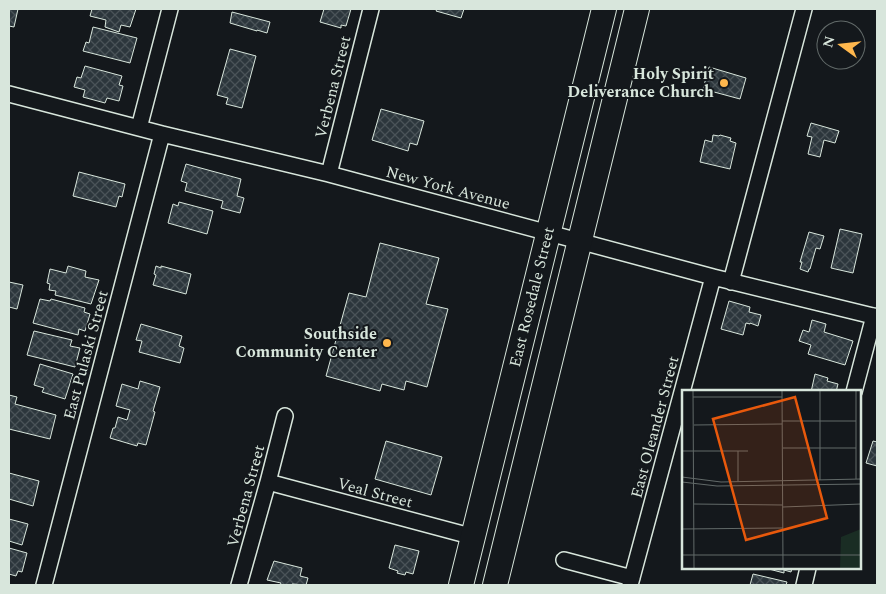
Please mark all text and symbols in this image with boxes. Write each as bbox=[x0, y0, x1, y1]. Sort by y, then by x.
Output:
north arrow bbox=[816, 20, 866, 70]
street label: Verbena Street bbox=[309, 33, 357, 141]
text: N bbox=[817, 34, 841, 50]
place label: Holy Spirit Deliverance Church bbox=[567, 62, 714, 104]
marker: Holy Spirit Deliverance Church bbox=[718, 77, 730, 89]
street label: New York Avenue bbox=[383, 160, 513, 216]
street label: East Rosedale Street bbox=[503, 224, 561, 370]
street label: East Pulaski Street bbox=[57, 287, 115, 422]
place label: Southside Community Center bbox=[236, 322, 377, 364]
marker: Southside Community Center bbox=[381, 337, 393, 349]
street label: East Oleander Street bbox=[624, 353, 686, 501]
inset map bbox=[682, 390, 861, 569]
street label: Verbena Street bbox=[221, 442, 271, 550]
street label: Veal Street bbox=[335, 471, 416, 515]

